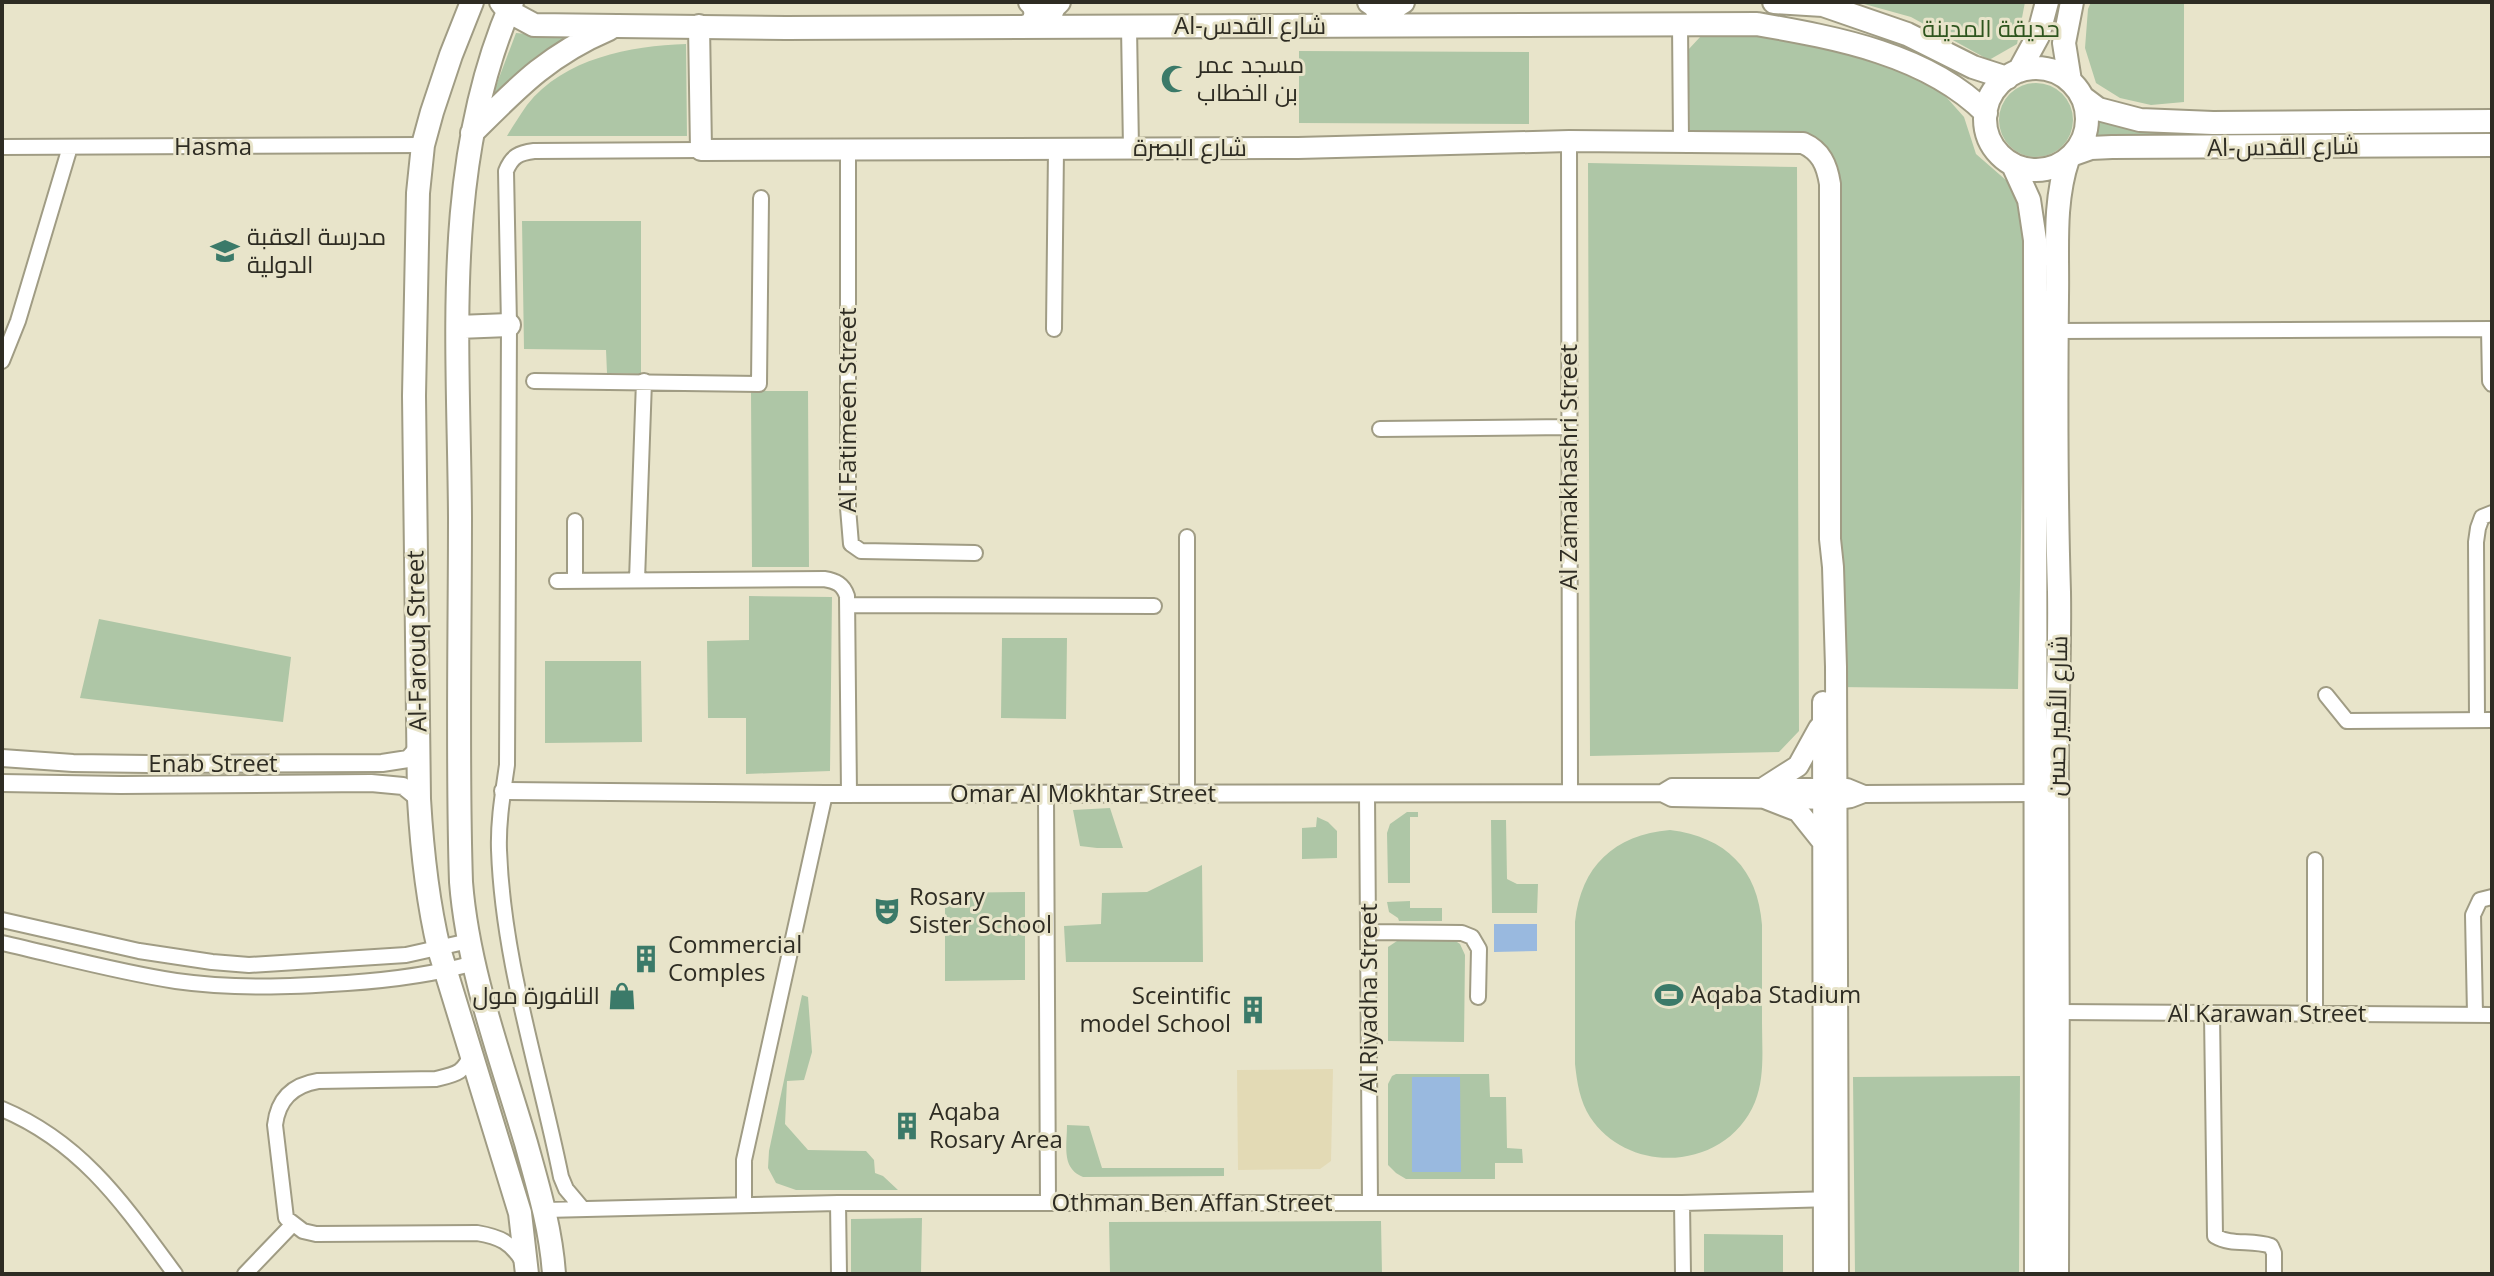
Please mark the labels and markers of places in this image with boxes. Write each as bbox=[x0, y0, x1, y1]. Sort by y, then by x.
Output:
place label: مسجد عمر بن الخطاب bbox=[1195, 47, 1304, 108]
mosque icon: مسجد عمر بن الخطاب bbox=[1160, 64, 1190, 94]
place label: مدرسة العقبة الدولية bbox=[247, 219, 386, 280]
school or university icon: مدرسة العقبة الدولية bbox=[210, 236, 240, 266]
place label: Rosary Sister School bbox=[909, 879, 1052, 940]
theatre icon: Rosary Sister School bbox=[872, 896, 902, 926]
place label: Commercial Comples bbox=[668, 927, 802, 988]
building icon: Commercial Comples bbox=[631, 944, 661, 974]
place label: Aqaba Stadium bbox=[1691, 977, 1861, 1010]
place label: النافورة مول bbox=[473, 978, 600, 1011]
place label: Sceintific model School bbox=[1080, 978, 1231, 1039]
sports icon: Aqaba Stadium bbox=[1654, 980, 1684, 1010]
shop icon: النافورة مول bbox=[607, 981, 637, 1011]
building icon: Sceintific model School bbox=[1238, 995, 1268, 1025]
place label: Aqaba Rosary Area bbox=[929, 1094, 1063, 1155]
building icon: Aqaba Rosary Area bbox=[892, 1111, 922, 1141]

